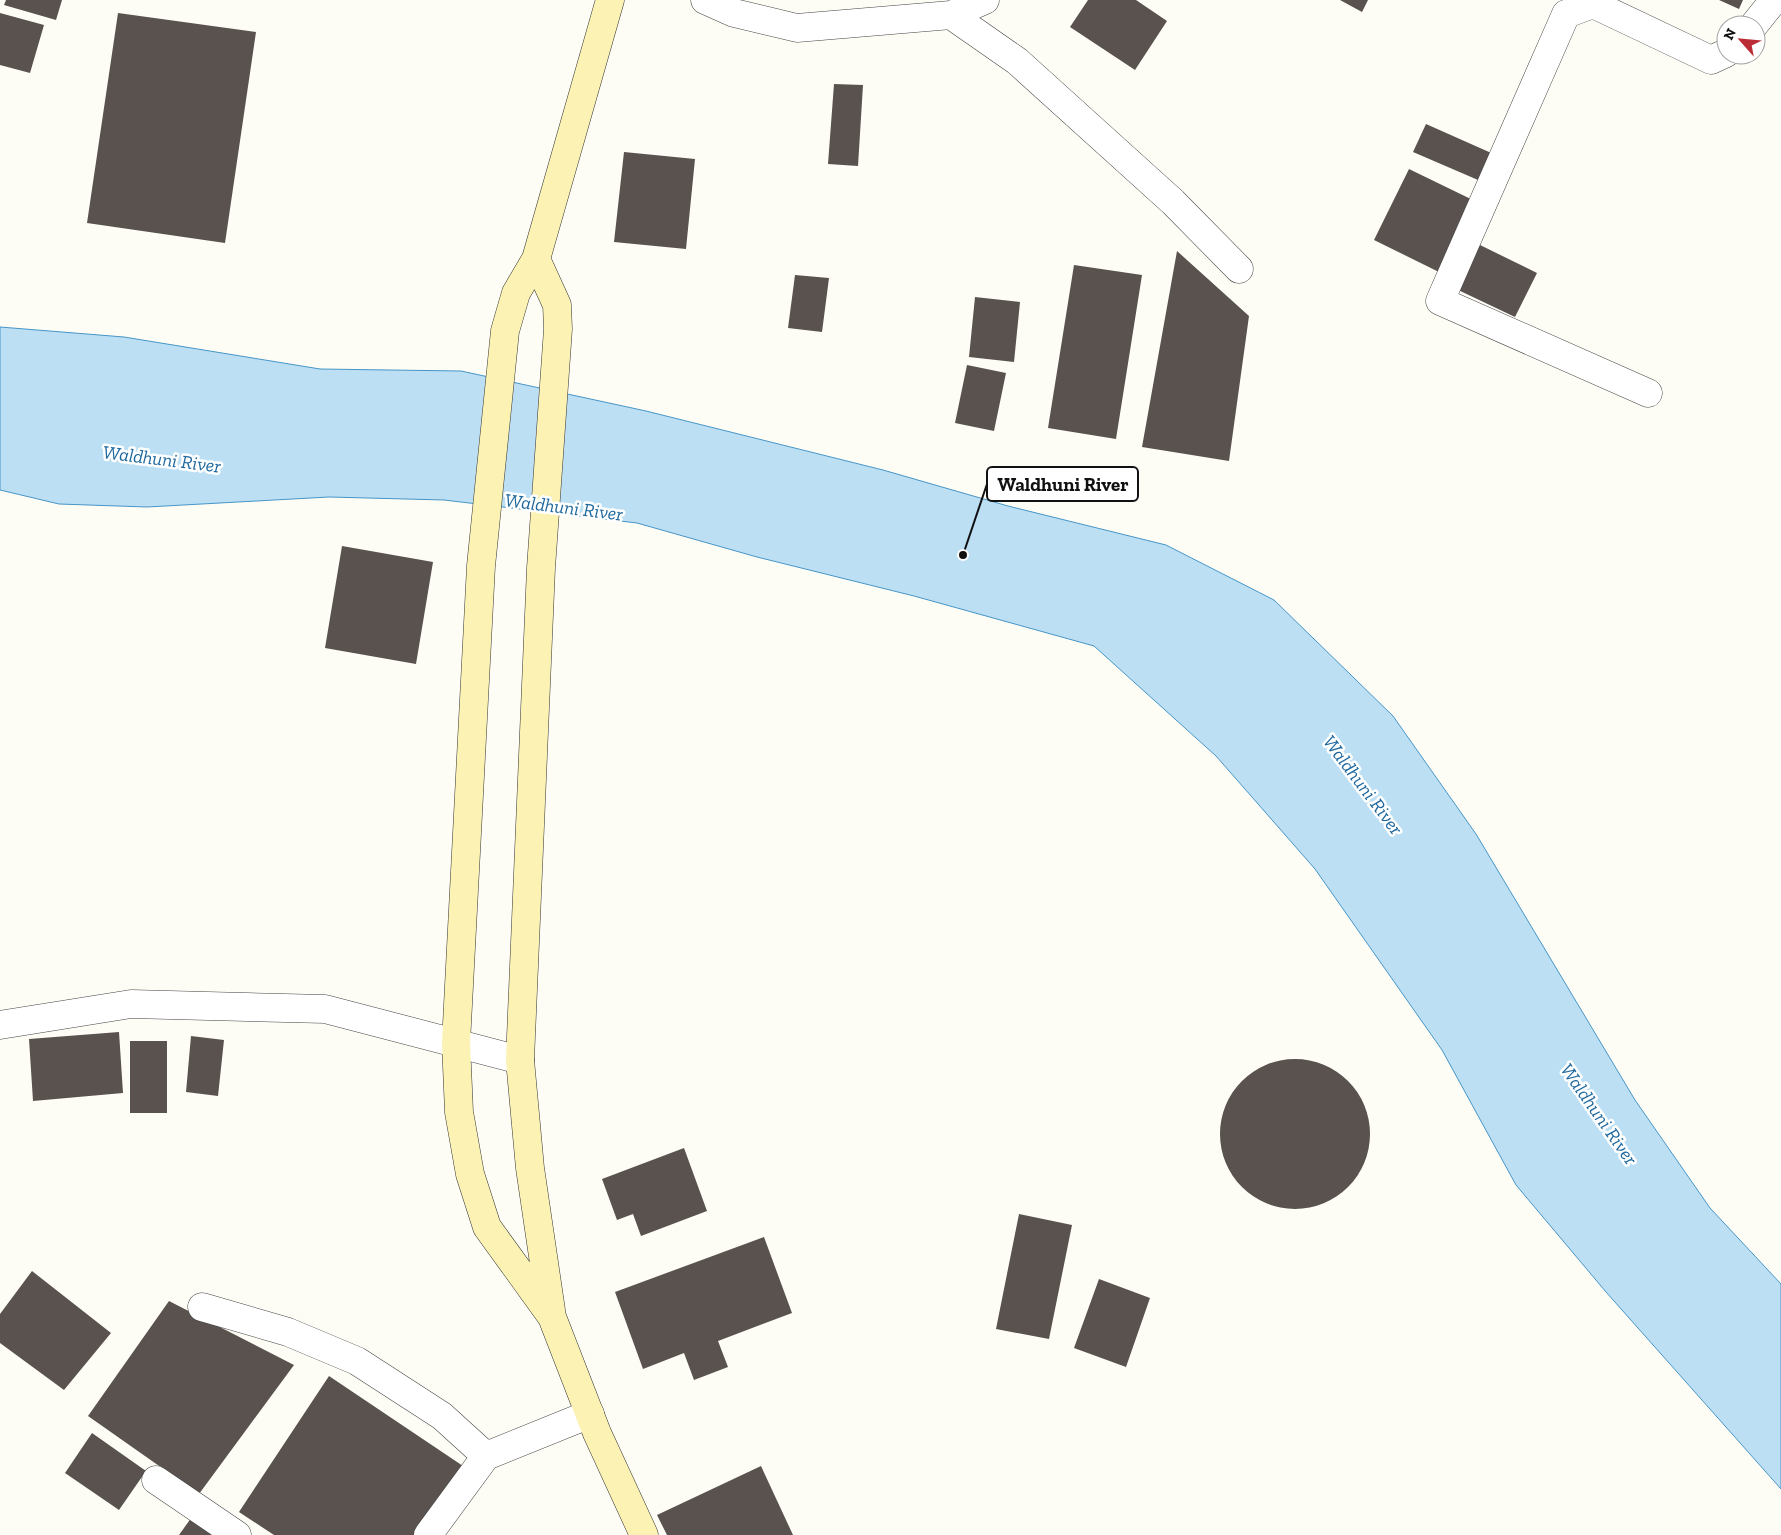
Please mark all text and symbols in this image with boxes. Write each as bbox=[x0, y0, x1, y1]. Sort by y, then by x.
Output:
north arrow bbox=[1716, 15, 1766, 65]
text: N bbox=[1720, 25, 1740, 43]
water label: Waldhuni River bbox=[102, 440, 223, 478]
callout: Waldhuni River bbox=[987, 467, 1138, 501]
text: Waldhuni River bbox=[997, 473, 1129, 496]
water label: Waldhuni River bbox=[504, 488, 625, 526]
water label: Waldhuni River bbox=[1318, 731, 1408, 840]
water label: Waldhuni River bbox=[1556, 1059, 1643, 1170]

